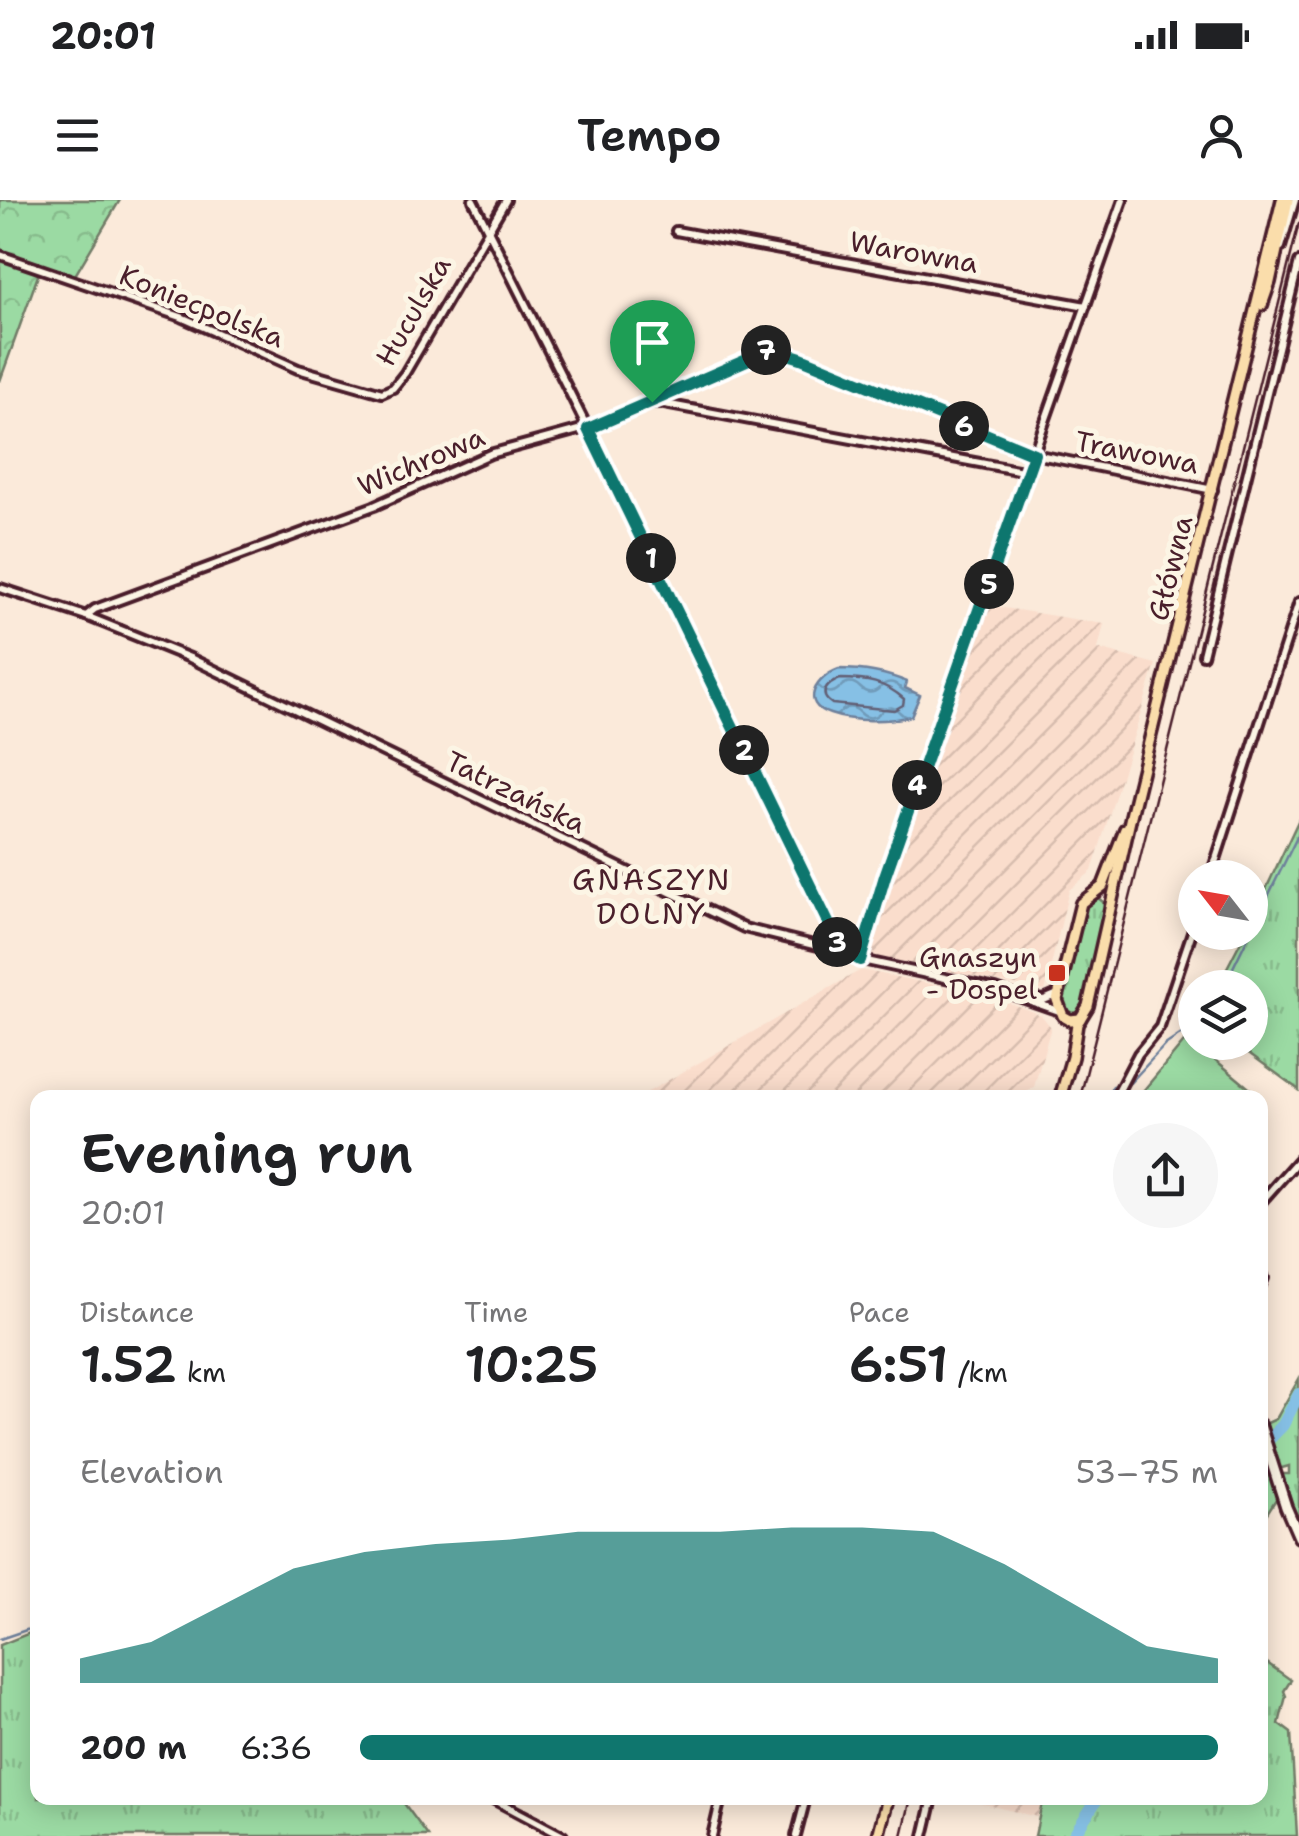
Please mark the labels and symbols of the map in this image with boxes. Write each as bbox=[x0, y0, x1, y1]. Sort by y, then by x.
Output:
street label: Warowna bbox=[847, 222, 981, 282]
street label: Huculska bbox=[366, 249, 460, 373]
street label: Koniecpolska bbox=[114, 256, 290, 356]
pin bbox=[610, 300, 695, 403]
pin: 7 bbox=[741, 325, 791, 375]
pin: 6 bbox=[939, 401, 989, 451]
street label: Wichrowa bbox=[352, 417, 490, 505]
street label: Trawowa bbox=[1072, 421, 1202, 483]
street label: Główna bbox=[1139, 511, 1201, 625]
pin: 1 bbox=[626, 533, 676, 583]
pin: 5 bbox=[964, 559, 1014, 609]
pin: 2 bbox=[719, 725, 769, 775]
street label: Tatrzańska bbox=[440, 742, 592, 842]
pin: 4 bbox=[892, 760, 942, 810]
district label: GNASZYN DOLNY bbox=[572, 859, 732, 934]
north arrow bbox=[1178, 860, 1268, 950]
pin: 3 bbox=[812, 917, 862, 967]
place label: Gnaszyn - Dospel bbox=[919, 938, 1038, 1008]
marker: Gnaszyn - Dospel bbox=[1046, 962, 1068, 984]

